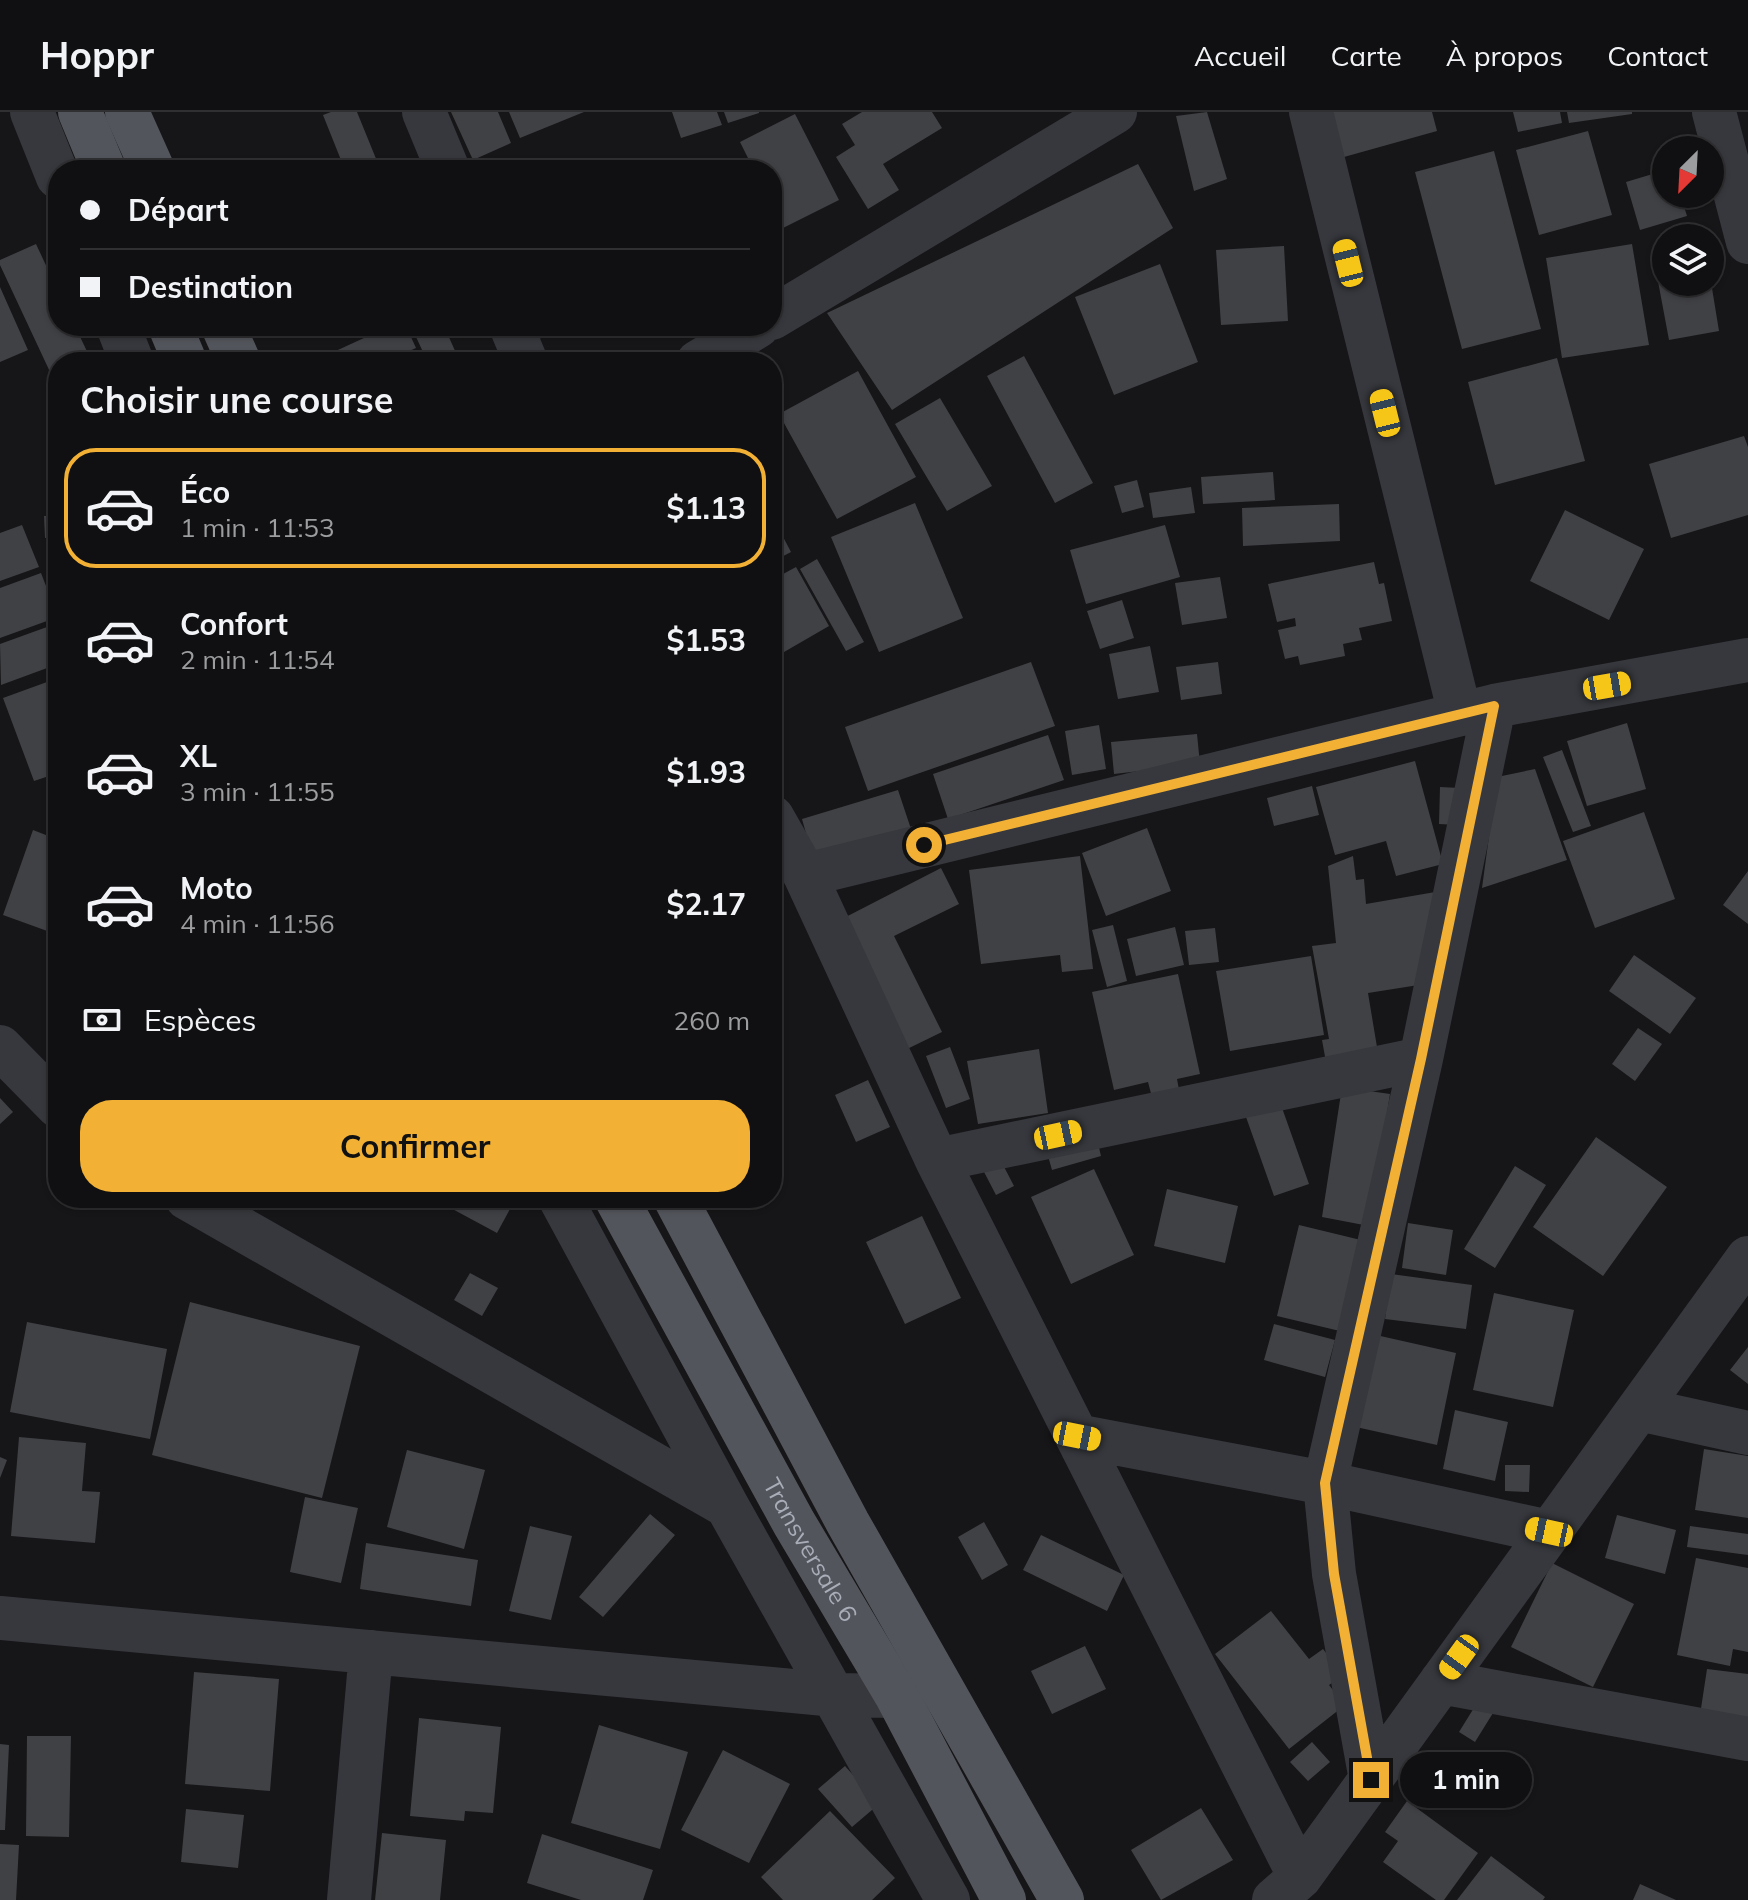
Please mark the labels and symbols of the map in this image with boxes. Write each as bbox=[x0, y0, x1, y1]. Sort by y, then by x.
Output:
north arrow bbox=[1652, 136, 1724, 208]
car bbox=[1331, 237, 1365, 289]
car bbox=[1368, 387, 1402, 439]
car bbox=[1581, 670, 1633, 702]
route start bbox=[906, 827, 942, 863]
car bbox=[1032, 1118, 1084, 1152]
car bbox=[1051, 1420, 1103, 1452]
street label: Transversale 6 bbox=[757, 1473, 864, 1627]
car bbox=[1523, 1515, 1575, 1549]
car bbox=[1435, 1631, 1483, 1683]
callout: 1 min bbox=[1399, 1752, 1531, 1808]
route end bbox=[1353, 1762, 1389, 1798]

